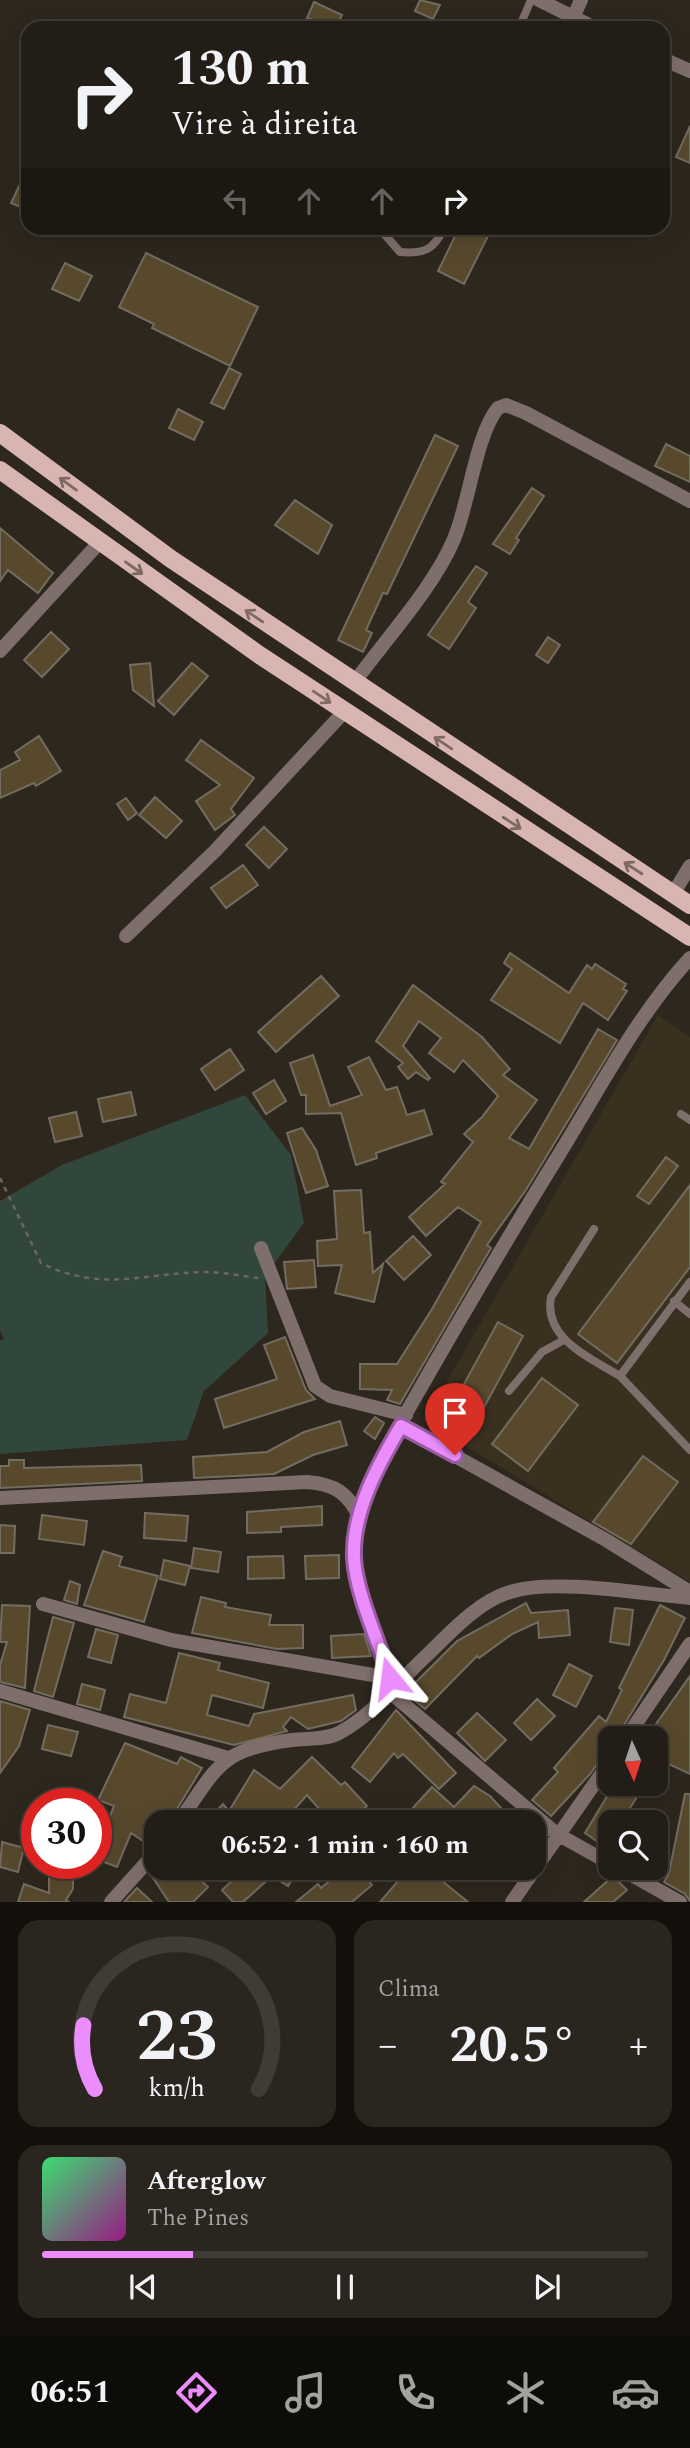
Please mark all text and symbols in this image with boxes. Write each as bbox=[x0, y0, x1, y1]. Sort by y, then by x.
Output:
text: 130 m bbox=[171, 32, 310, 107]
icon: right bbox=[56, 49, 147, 140]
text: Vire à direita bbox=[171, 100, 358, 149]
icon: left bbox=[217, 182, 255, 220]
icon: ahead bbox=[290, 182, 328, 220]
icon: ahead bbox=[363, 182, 401, 220]
icon: right bbox=[436, 182, 474, 220]
one-way arrow bbox=[59, 477, 78, 491]
one-way arrow bbox=[124, 561, 143, 575]
one-way arrow bbox=[245, 608, 264, 623]
one-way arrow bbox=[312, 690, 331, 704]
one-way arrow bbox=[434, 735, 453, 750]
one-way arrow bbox=[501, 816, 521, 830]
one-way arrow bbox=[624, 860, 643, 875]
pin bbox=[425, 1383, 485, 1455]
icon: arrive bbox=[436, 1394, 474, 1432]
position arrow bbox=[353, 1641, 427, 1715]
north arrow bbox=[598, 1726, 668, 1796]
map controls bbox=[598, 1726, 668, 1880]
speed limit sign: 30 bbox=[21, 1788, 112, 1879]
button: search bbox=[598, 1810, 668, 1880]
text: 06:52 · 1 min · 160 m bbox=[221, 1825, 469, 1865]
text: Clima bbox=[378, 1972, 440, 2007]
text: 23 bbox=[136, 1983, 218, 2094]
text: 20.5° bbox=[449, 2006, 577, 2085]
text: − bbox=[378, 2017, 397, 2075]
text: + bbox=[629, 2017, 648, 2075]
text: km/h bbox=[149, 2070, 205, 2108]
text: Afterglow bbox=[147, 2161, 266, 2201]
text: The Pines bbox=[147, 2201, 249, 2236]
icon: previous bbox=[124, 2268, 162, 2306]
icon: pause bbox=[326, 2268, 364, 2306]
icon: next bbox=[528, 2268, 566, 2306]
text: 06:51 bbox=[30, 2368, 111, 2417]
icon: directions bbox=[172, 2368, 221, 2417]
icon: music bbox=[281, 2368, 330, 2417]
icon: phone bbox=[391, 2368, 440, 2417]
icon: climate bbox=[501, 2368, 550, 2417]
icon: car bbox=[611, 2368, 660, 2417]

